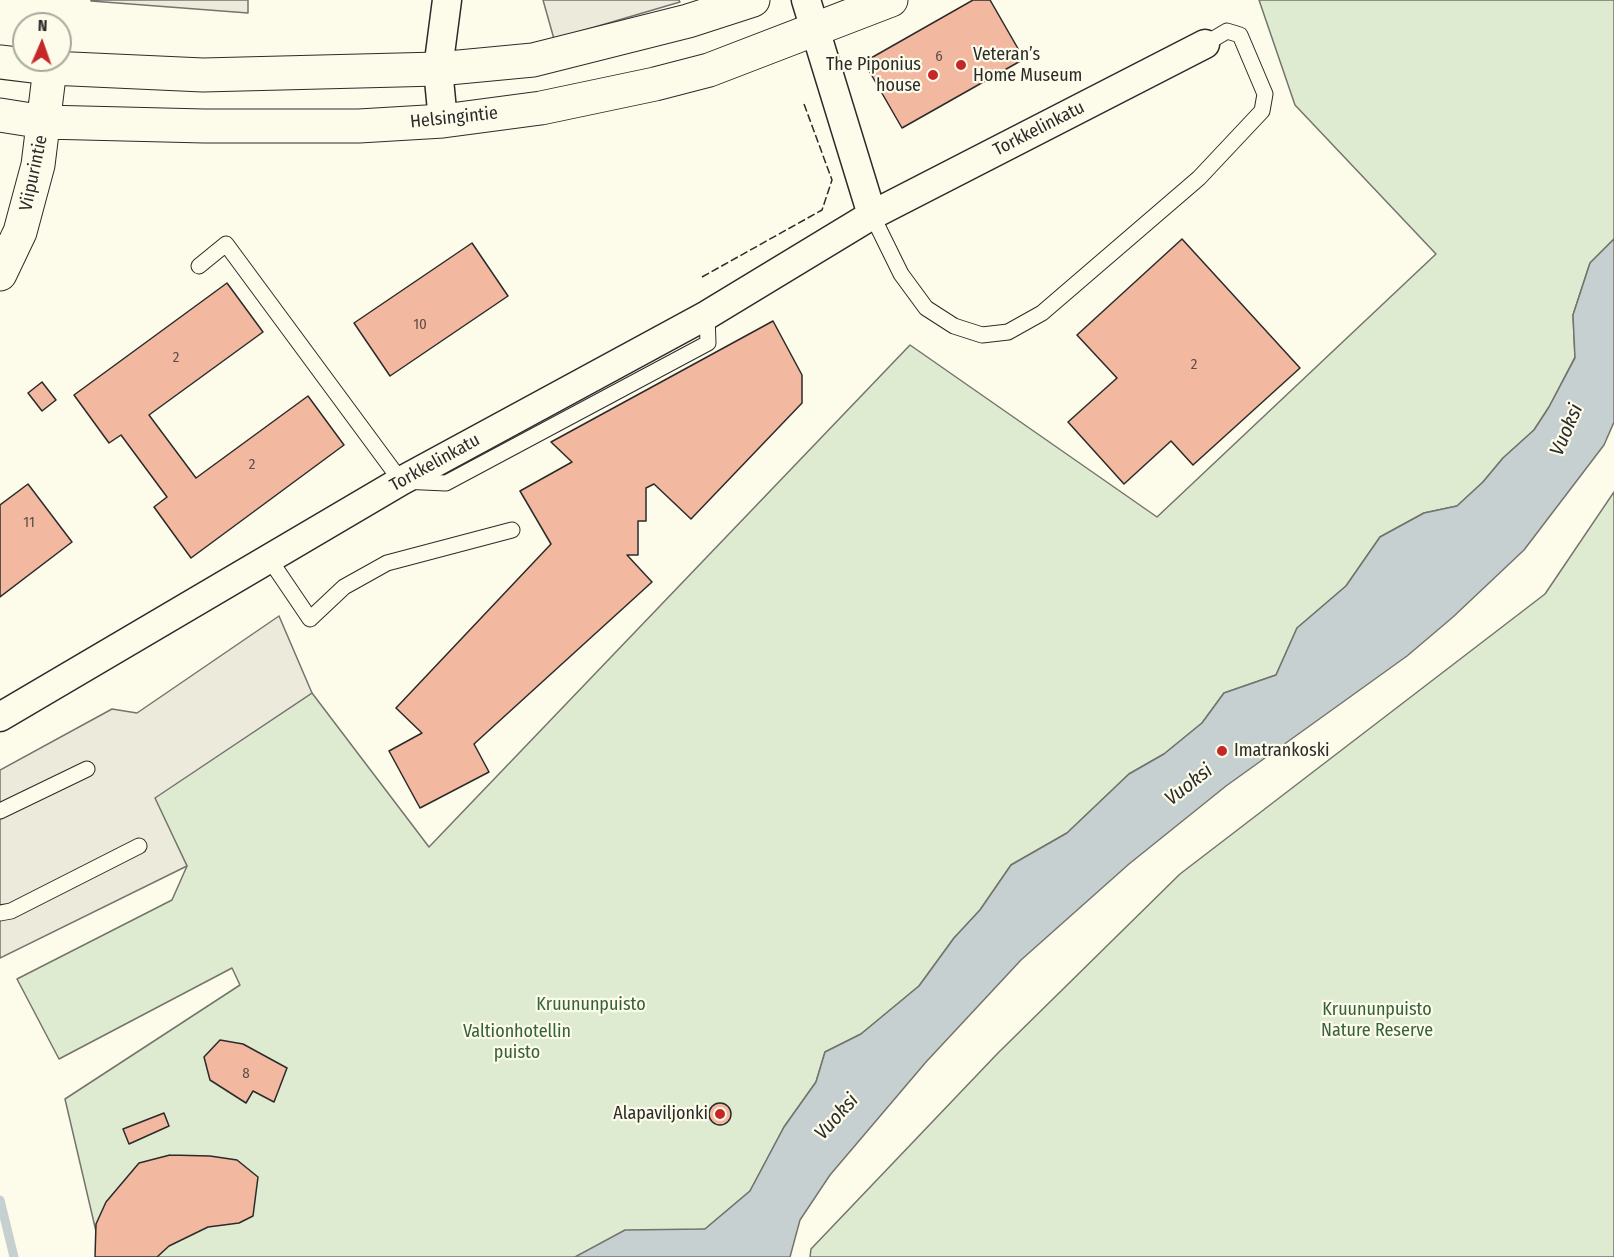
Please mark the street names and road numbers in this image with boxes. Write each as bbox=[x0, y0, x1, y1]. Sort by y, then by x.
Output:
street label: Torkkelinkatu bbox=[990, 97, 1088, 161]
street label: Helsingintie bbox=[409, 103, 499, 133]
street label: Viipurintie bbox=[15, 133, 53, 213]
street label: Torkkelinkatu bbox=[386, 429, 484, 497]

